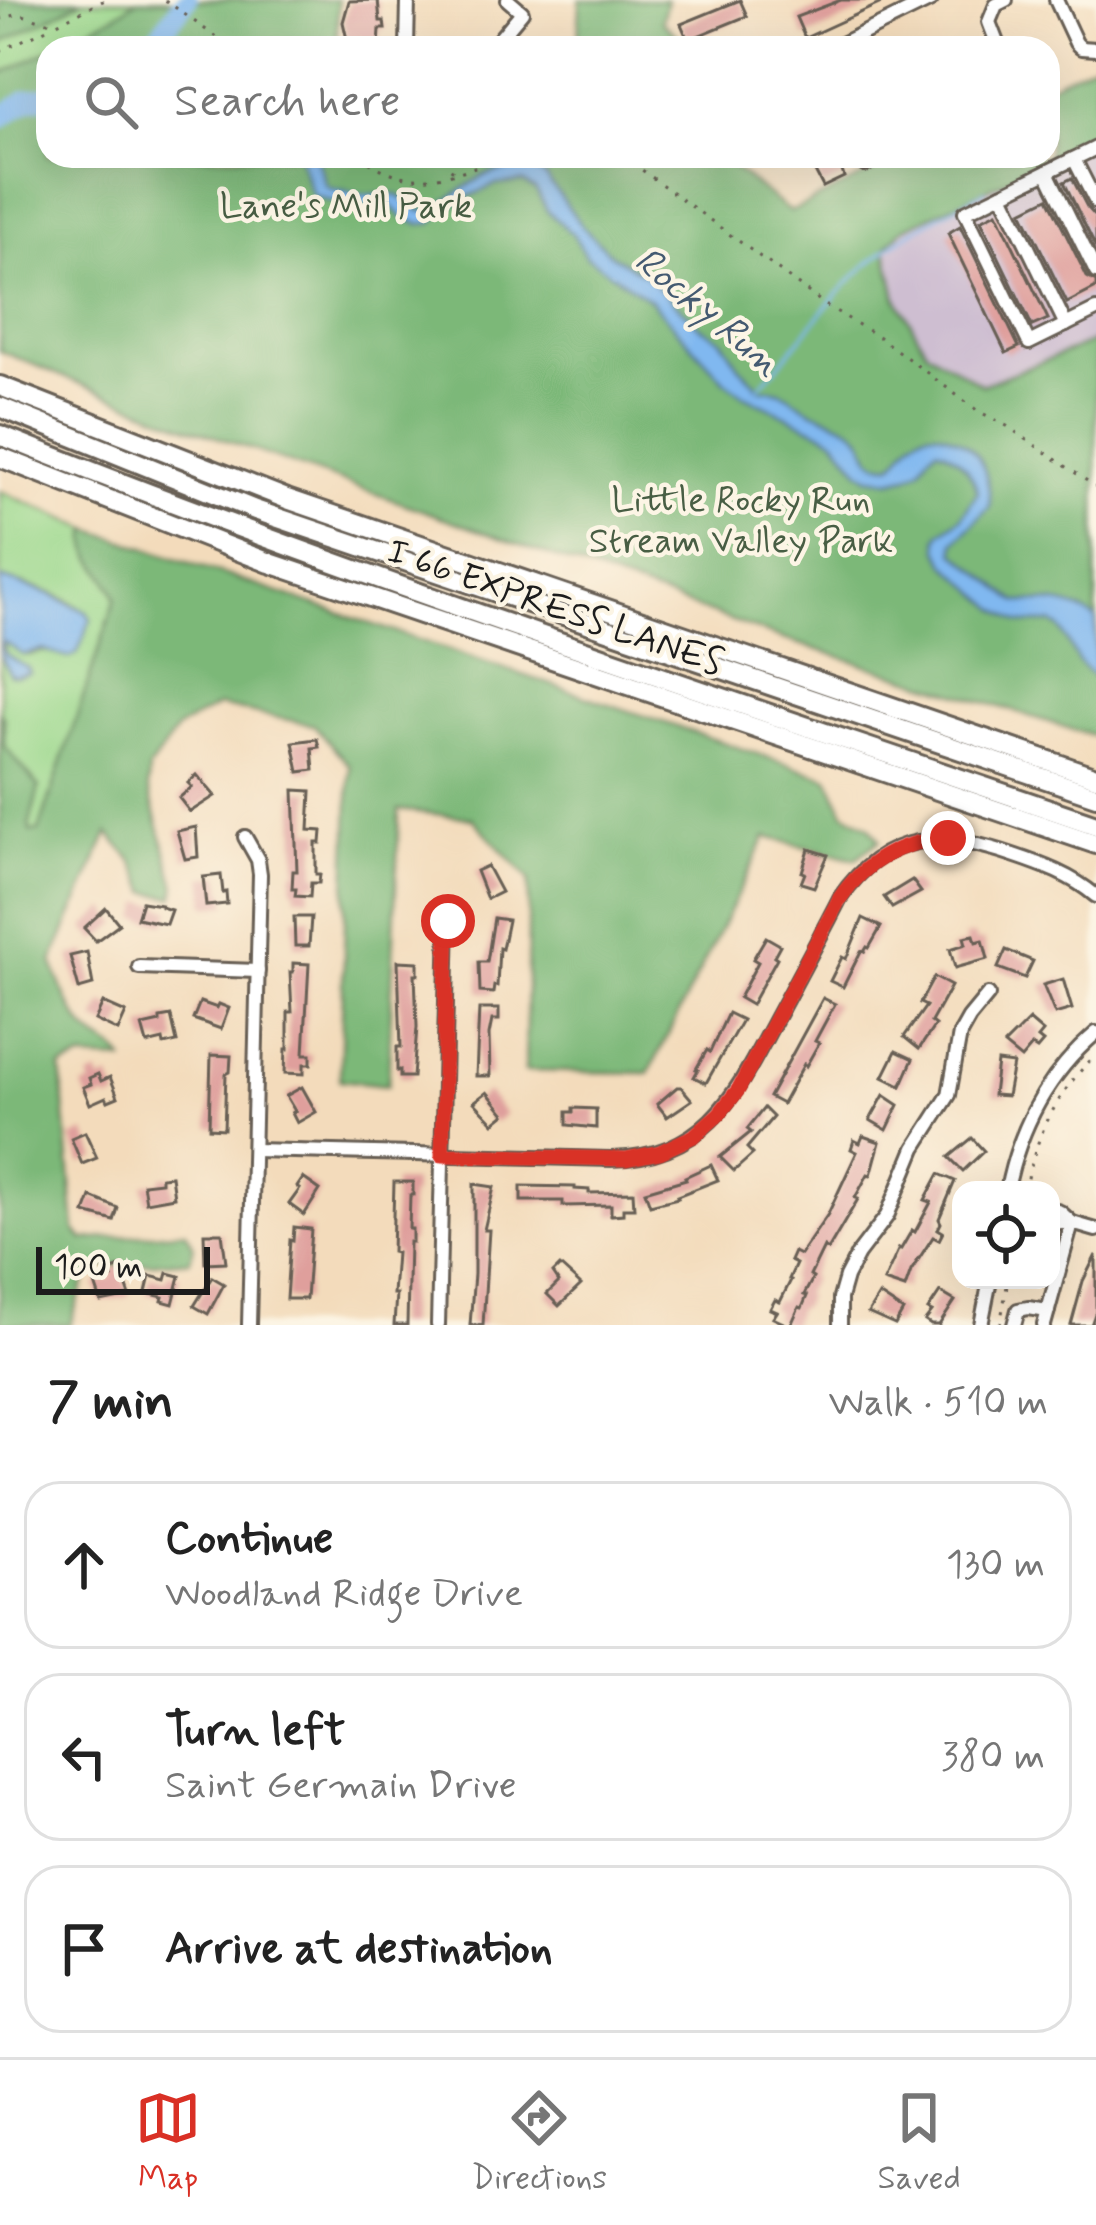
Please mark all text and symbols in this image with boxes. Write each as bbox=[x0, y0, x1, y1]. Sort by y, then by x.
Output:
search box bbox=[36, 36, 1060, 168]
icon: search bbox=[78, 69, 144, 135]
text: Search here bbox=[174, 73, 401, 132]
park label: Lane's Mill Park bbox=[220, 184, 472, 231]
water label: Rocky Run bbox=[623, 236, 791, 389]
park label: Little Rocky Run Stream Valley Park bbox=[589, 478, 893, 566]
street label: I 66 EXPRESS LANES bbox=[381, 529, 729, 688]
route end bbox=[921, 811, 975, 865]
route start bbox=[421, 894, 475, 948]
map controls bbox=[952, 1181, 1060, 1289]
button: locate bbox=[952, 1181, 1060, 1289]
scale bar bbox=[36, 1241, 210, 1294]
text: 100 m bbox=[54, 1246, 143, 1290]
text: 7 min bbox=[48, 1370, 174, 1436]
text: Walk · 510 m bbox=[829, 1378, 1048, 1429]
text: Continue bbox=[165, 1510, 333, 1569]
icon: ahead bbox=[51, 1532, 117, 1598]
text: 130 m bbox=[946, 1540, 1045, 1591]
text: Woodland Ridge Drive bbox=[165, 1569, 523, 1620]
text: Turn left bbox=[165, 1702, 345, 1761]
icon: left bbox=[51, 1724, 117, 1790]
text: 380 m bbox=[941, 1732, 1045, 1783]
text: Saint Germain Drive bbox=[165, 1761, 517, 1812]
icon: arrive bbox=[51, 1916, 117, 1982]
text: Arrive at destination bbox=[165, 1920, 553, 1979]
tab: Map bbox=[135, 2085, 201, 2201]
tab: Directions bbox=[471, 2085, 607, 2201]
tab: Saved bbox=[877, 2085, 961, 2201]

